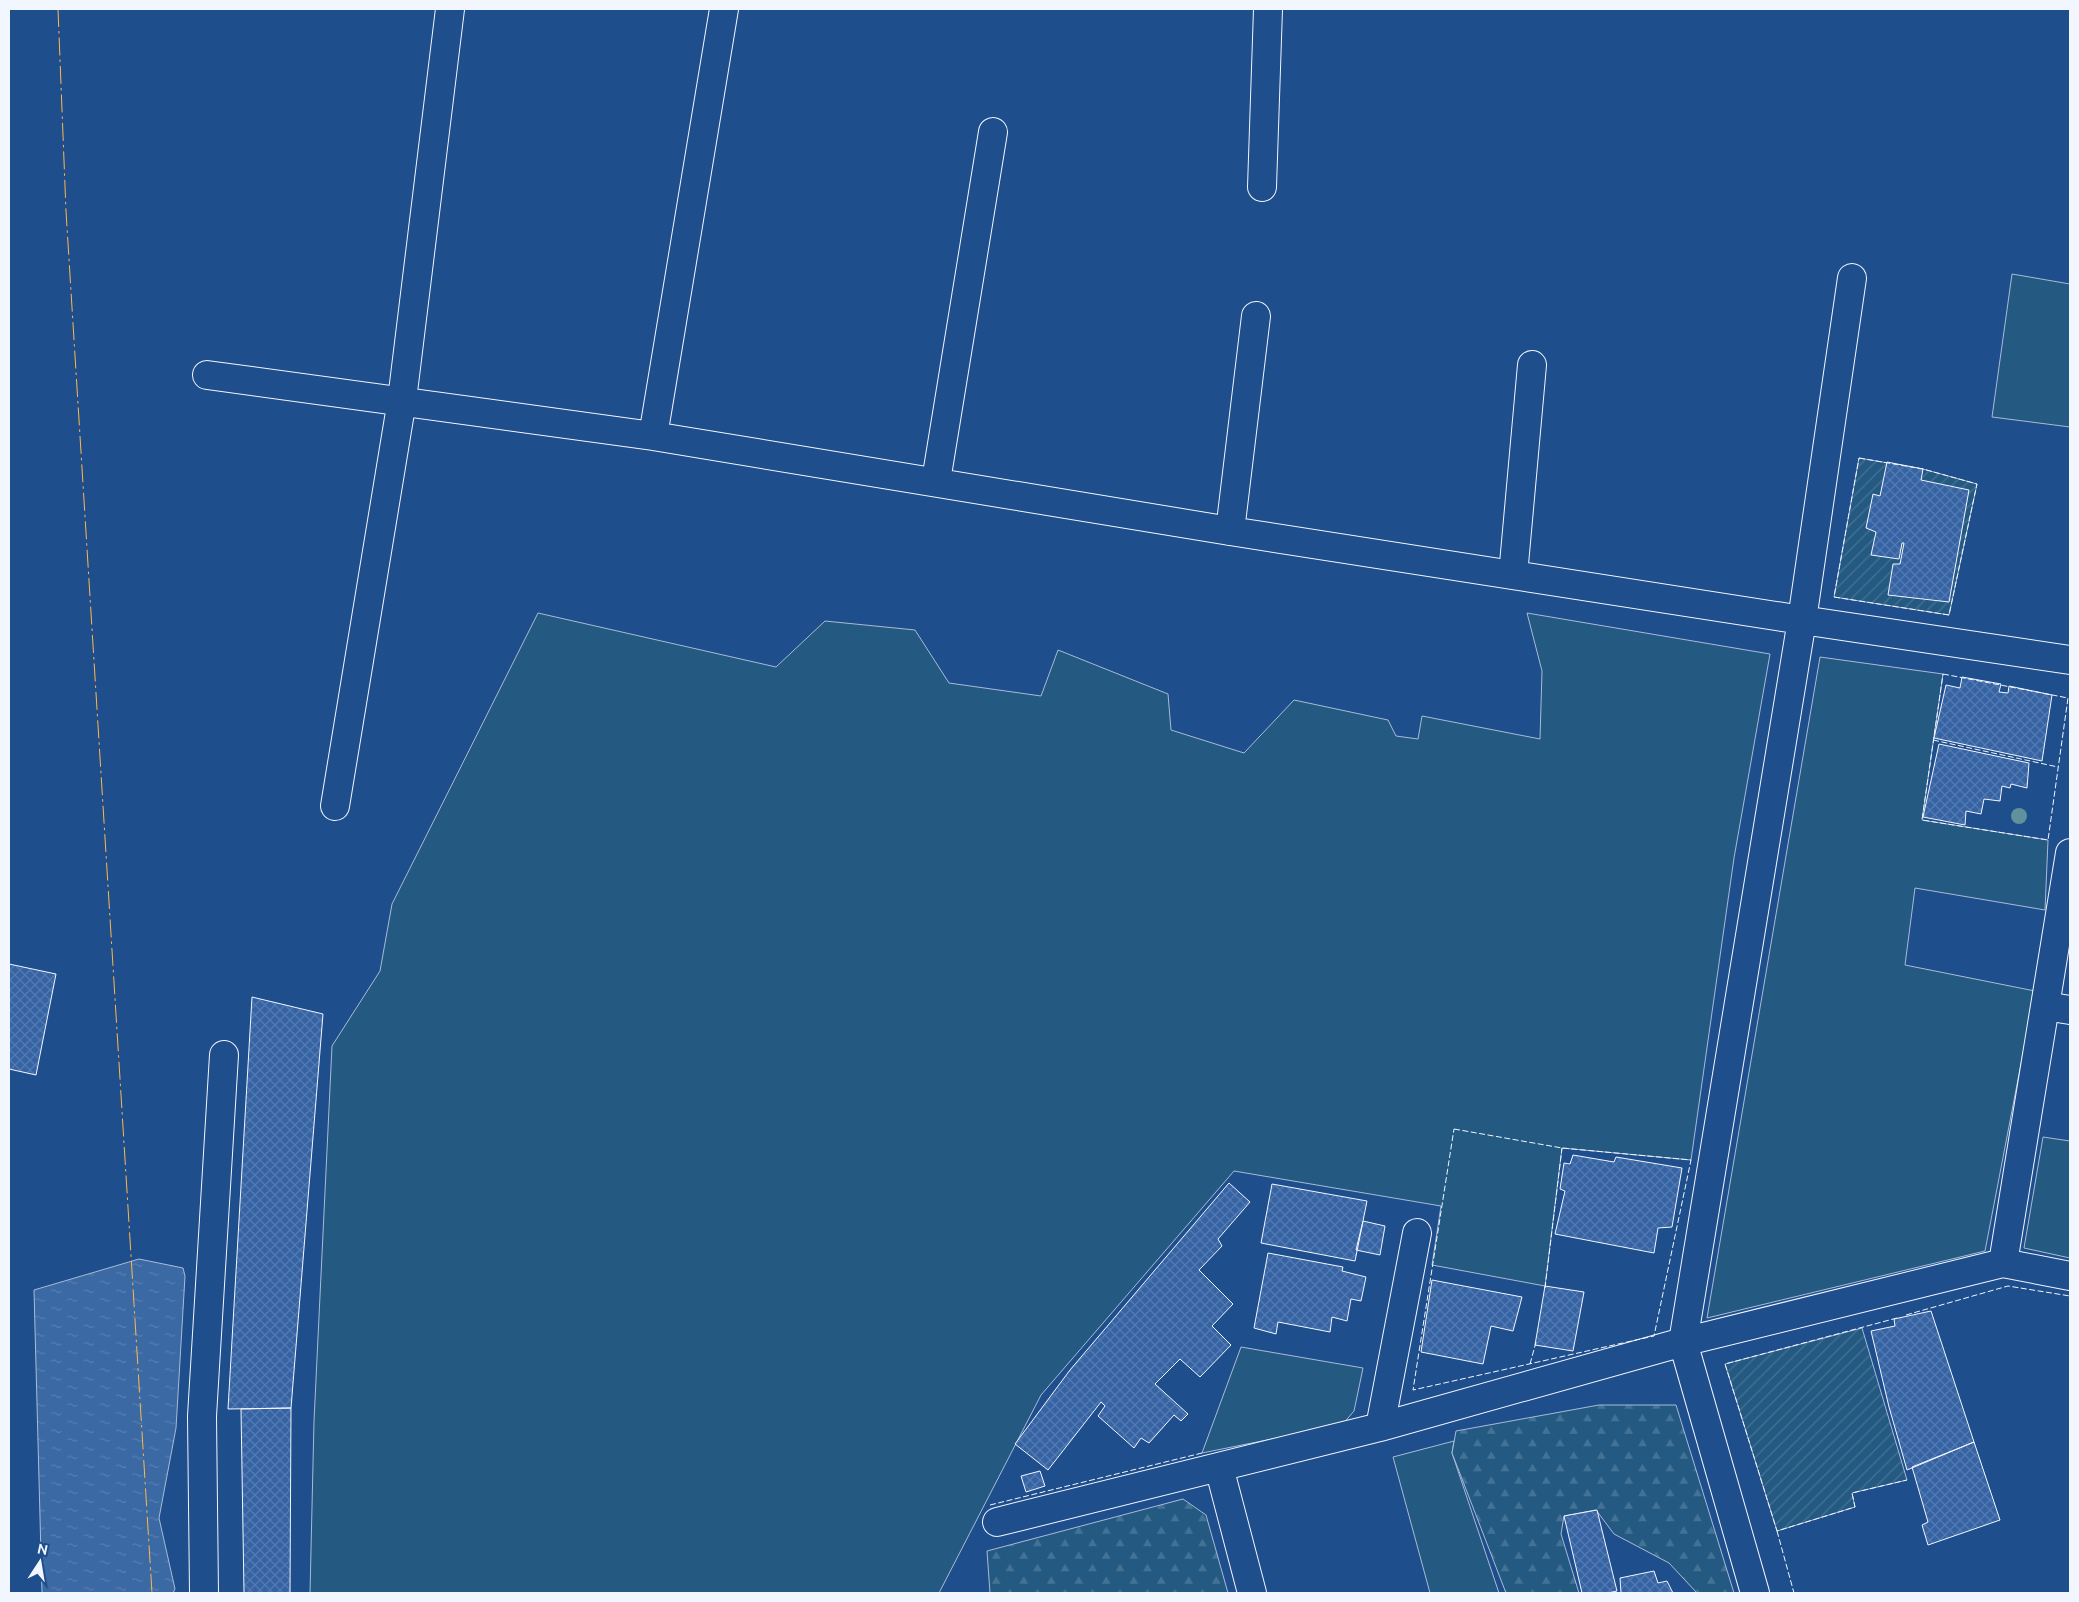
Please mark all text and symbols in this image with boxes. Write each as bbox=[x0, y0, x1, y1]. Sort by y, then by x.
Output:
north arrow bbox=[15, 1537, 65, 1587]
text: N bbox=[36, 1540, 49, 1558]

